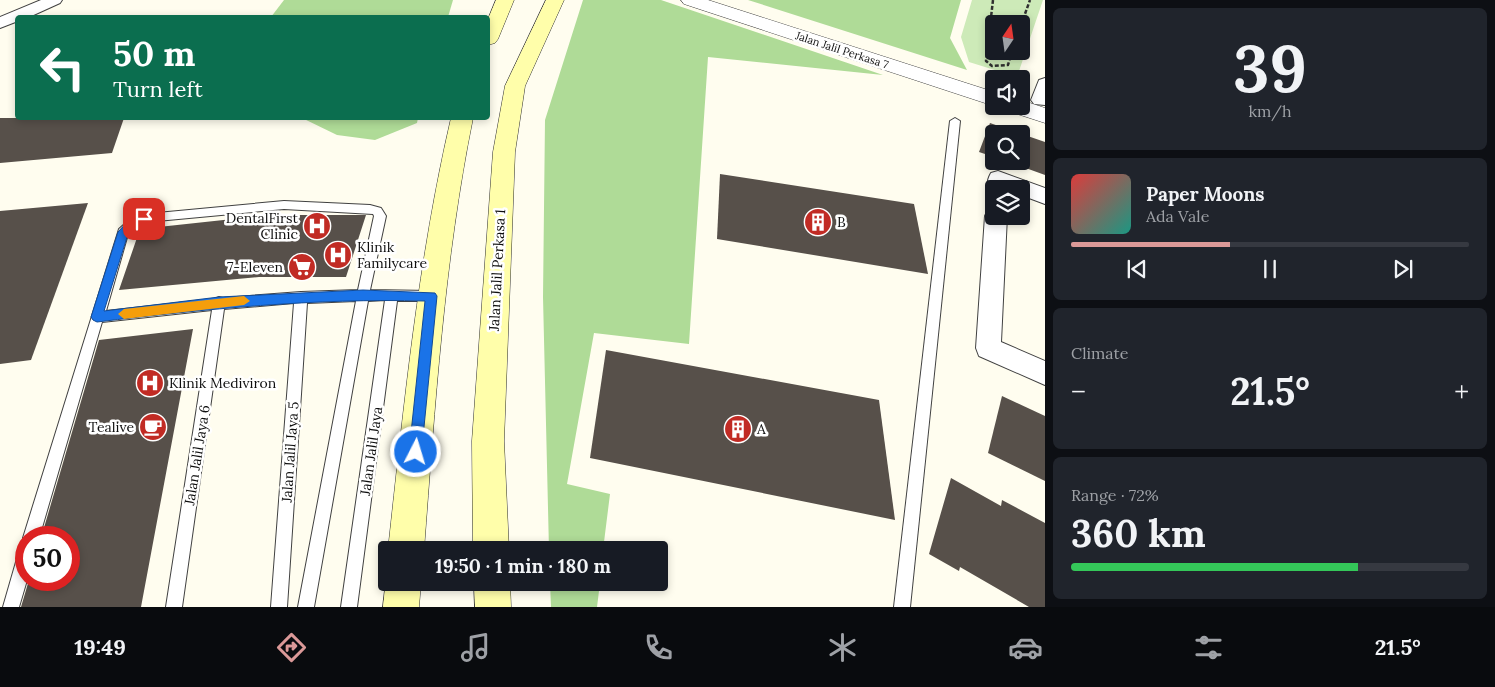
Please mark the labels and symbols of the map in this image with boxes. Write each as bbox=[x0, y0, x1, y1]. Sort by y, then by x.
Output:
north arrow bbox=[985, 15, 1030, 60]
street label: Jalan Jalil Perkasa 7 bbox=[793, 28, 890, 72]
pin bbox=[123, 198, 165, 240]
building icon: B bbox=[803, 207, 833, 237]
place label: DentalFirst Clinic bbox=[226, 209, 299, 243]
street label: Jalan Jalil Perkasa 1 bbox=[485, 209, 509, 332]
hospital icon: DentalFirst Clinic bbox=[302, 211, 332, 241]
place label: B bbox=[837, 213, 846, 231]
place label: Klinik Familycare bbox=[357, 238, 427, 272]
hospital icon: Klinik Familycare bbox=[323, 240, 353, 270]
supermarket icon: 7-Eleven bbox=[287, 252, 317, 282]
place label: 7-Eleven bbox=[227, 258, 283, 276]
hospital icon: Klinik Mediviron bbox=[135, 368, 165, 398]
place label: Klinik Mediviron bbox=[169, 374, 277, 392]
street label: Jalan Jalil Jaya 5 bbox=[277, 401, 302, 504]
street label: Jalan Jalil Jaya 6 bbox=[180, 404, 214, 507]
street label: Jalan Jalil Jaya bbox=[356, 405, 386, 498]
cafe icon: Tealive bbox=[138, 412, 168, 442]
building icon: A bbox=[723, 414, 753, 444]
place label: Tealive bbox=[89, 418, 134, 436]
place label: A bbox=[756, 420, 766, 438]
position arrow bbox=[389, 425, 441, 477]
speed limit sign: 50 bbox=[15, 526, 80, 591]

